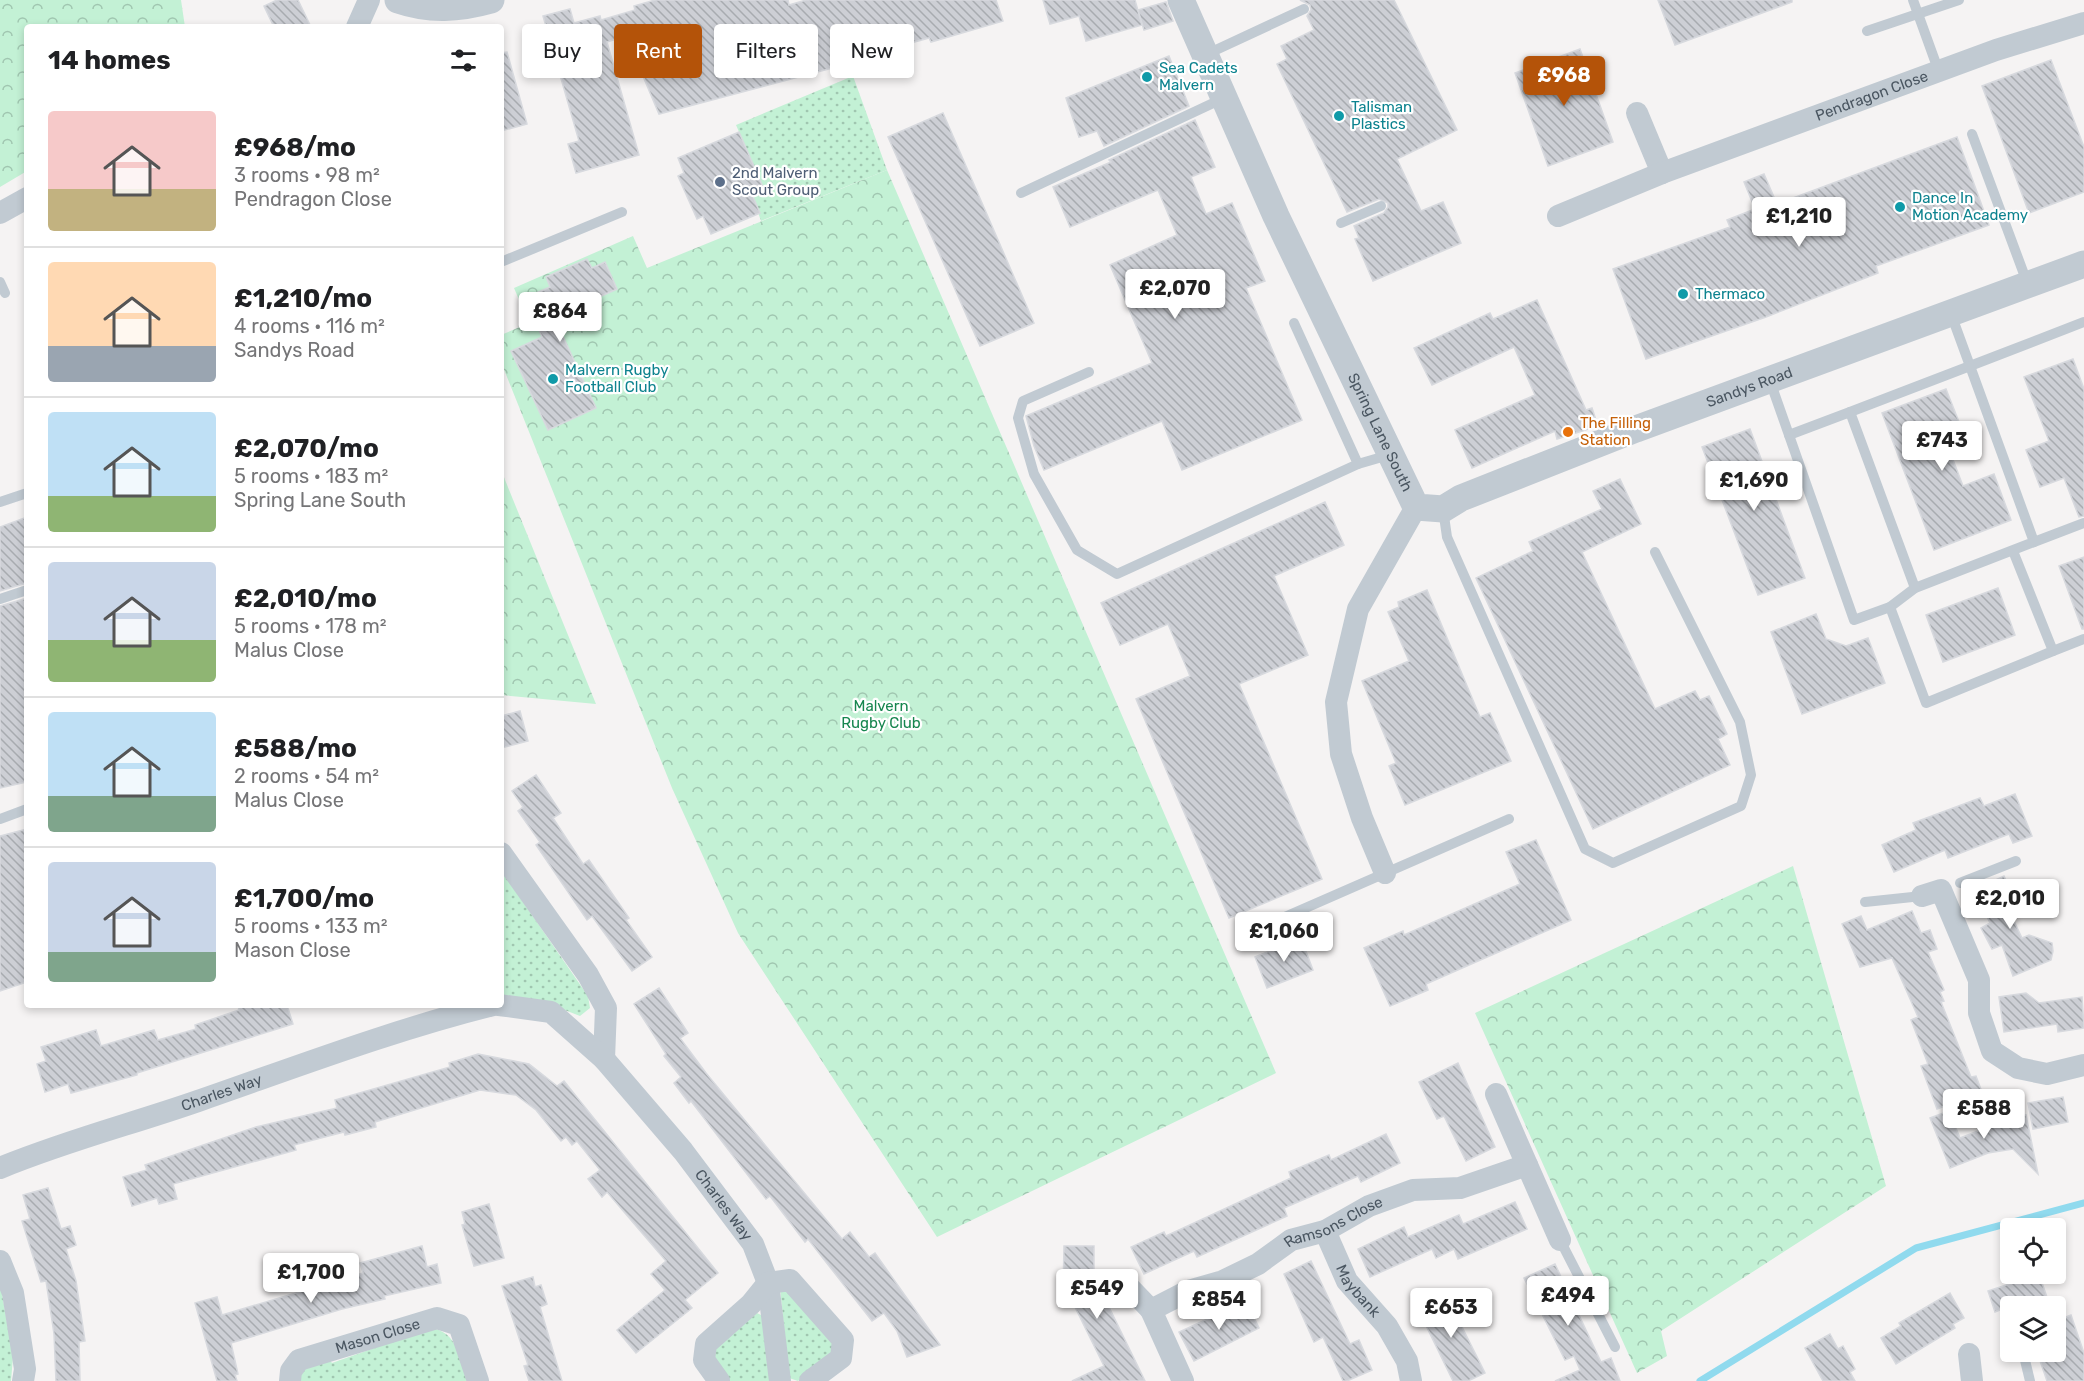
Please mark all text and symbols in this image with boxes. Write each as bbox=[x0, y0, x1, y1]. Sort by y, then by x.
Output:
chip: Buy bbox=[522, 24, 602, 78]
chip: Rent bbox=[614, 24, 702, 78]
chip: Filters bbox=[714, 24, 818, 78]
chip: New bbox=[830, 24, 914, 78]
icon: filters bbox=[447, 44, 480, 77]
text: 14 homes bbox=[48, 45, 171, 76]
pin: £968 bbox=[1528, 56, 1600, 107]
place label: Sea Cadets Malvern bbox=[1159, 59, 1238, 94]
text: £968 bbox=[1537, 63, 1591, 87]
street label: Pendragon Close bbox=[1813, 67, 1930, 125]
marker: Sea Cadets Malvern bbox=[1140, 70, 1154, 84]
place label: Talisman Plastics bbox=[1351, 98, 1412, 133]
marker: Talisman Plastics bbox=[1332, 109, 1346, 123]
text: £968/mo bbox=[234, 132, 356, 163]
icon: home bbox=[96, 135, 168, 207]
text: 3 rooms · 98 m² bbox=[234, 163, 380, 187]
place label: 2nd Malvern Scout Group bbox=[732, 164, 819, 199]
marker: 2nd Malvern Scout Group bbox=[713, 175, 727, 189]
text: Pendragon Close bbox=[234, 187, 392, 211]
place label: Dance In Motion Academy bbox=[1912, 189, 2028, 224]
pin: £1,210 bbox=[1750, 197, 1848, 248]
marker: Dance In Motion Academy bbox=[1893, 200, 1907, 214]
text: £1,210 bbox=[1766, 204, 1832, 228]
pin: £2,070 bbox=[1126, 269, 1224, 320]
text: £2,070 bbox=[1139, 276, 1211, 300]
text: £1,210/mo bbox=[234, 283, 372, 314]
place label: Thermaco bbox=[1695, 285, 1765, 303]
icon: home bbox=[96, 286, 168, 358]
marker: Thermaco bbox=[1676, 287, 1690, 301]
pin: £864 bbox=[524, 292, 596, 343]
text: £864 bbox=[533, 299, 587, 323]
text: 4 rooms · 116 m² bbox=[234, 314, 385, 338]
text: Sandys Road bbox=[234, 338, 355, 362]
place label: Malvern Rugby Football Club bbox=[565, 361, 668, 396]
street label: Sandys Road bbox=[1704, 363, 1795, 411]
street label: Spring Lane South bbox=[1344, 370, 1416, 494]
marker: Malvern Rugby Football Club bbox=[546, 372, 560, 386]
place label: The Filling Station bbox=[1580, 414, 1651, 449]
pin: £743 bbox=[1906, 421, 1978, 472]
marker: The Filling Station bbox=[1561, 425, 1575, 439]
text: £743 bbox=[1916, 428, 1968, 452]
text: £2,070/mo bbox=[234, 433, 379, 464]
icon: home bbox=[96, 436, 168, 508]
pin: £1,690 bbox=[1705, 461, 1803, 512]
text: 5 rooms · 183 m² bbox=[234, 464, 388, 488]
text: £1,690 bbox=[1719, 468, 1789, 492]
text: Spring Lane South bbox=[234, 488, 406, 512]
text: £2,010/mo bbox=[234, 583, 377, 614]
icon: home bbox=[96, 586, 168, 658]
text: 5 rooms · 178 m² bbox=[234, 614, 387, 638]
text: Malus Close bbox=[234, 638, 344, 662]
park label: Malvern Rugby Club bbox=[841, 697, 921, 732]
text: £588/mo bbox=[234, 733, 357, 764]
icon: home bbox=[96, 736, 168, 808]
text: 2 rooms · 54 m² bbox=[234, 764, 379, 788]
text: Malus Close bbox=[234, 788, 344, 812]
pin: £2,010 bbox=[1961, 879, 2059, 930]
text: £1,700/mo bbox=[234, 883, 374, 914]
icon: home bbox=[96, 886, 168, 958]
text: £2,010 bbox=[1975, 886, 2045, 910]
pin: £1,060 bbox=[1235, 912, 1333, 963]
text: 5 rooms · 133 m² bbox=[234, 914, 388, 938]
text: £1,060 bbox=[1249, 919, 1319, 943]
text: Mason Close bbox=[234, 938, 351, 962]
street label: Charles Way bbox=[179, 1070, 264, 1115]
pin: £588 bbox=[1948, 1089, 2020, 1140]
text: £588 bbox=[1957, 1096, 2011, 1120]
street label: Charles Way bbox=[691, 1166, 756, 1244]
street label: Ramsons Close bbox=[1280, 1193, 1385, 1251]
map controls bbox=[2000, 1218, 2066, 1362]
button: locate bbox=[2000, 1218, 2066, 1284]
pin: £1,700 bbox=[262, 1253, 360, 1304]
text: £1,700 bbox=[277, 1260, 345, 1284]
street label: Maybank bbox=[1332, 1262, 1384, 1321]
pin: £549 bbox=[1061, 1269, 1133, 1320]
text: £549 bbox=[1070, 1276, 1124, 1300]
pin: £494 bbox=[1532, 1276, 1604, 1327]
pin: £854 bbox=[1183, 1280, 1255, 1331]
text: £494 bbox=[1541, 1283, 1595, 1307]
text: £854 bbox=[1192, 1287, 1246, 1311]
pin: £653 bbox=[1415, 1288, 1487, 1339]
text: £653 bbox=[1424, 1295, 1478, 1319]
button: layers bbox=[2000, 1296, 2066, 1362]
street label: Mason Close bbox=[333, 1315, 422, 1357]

